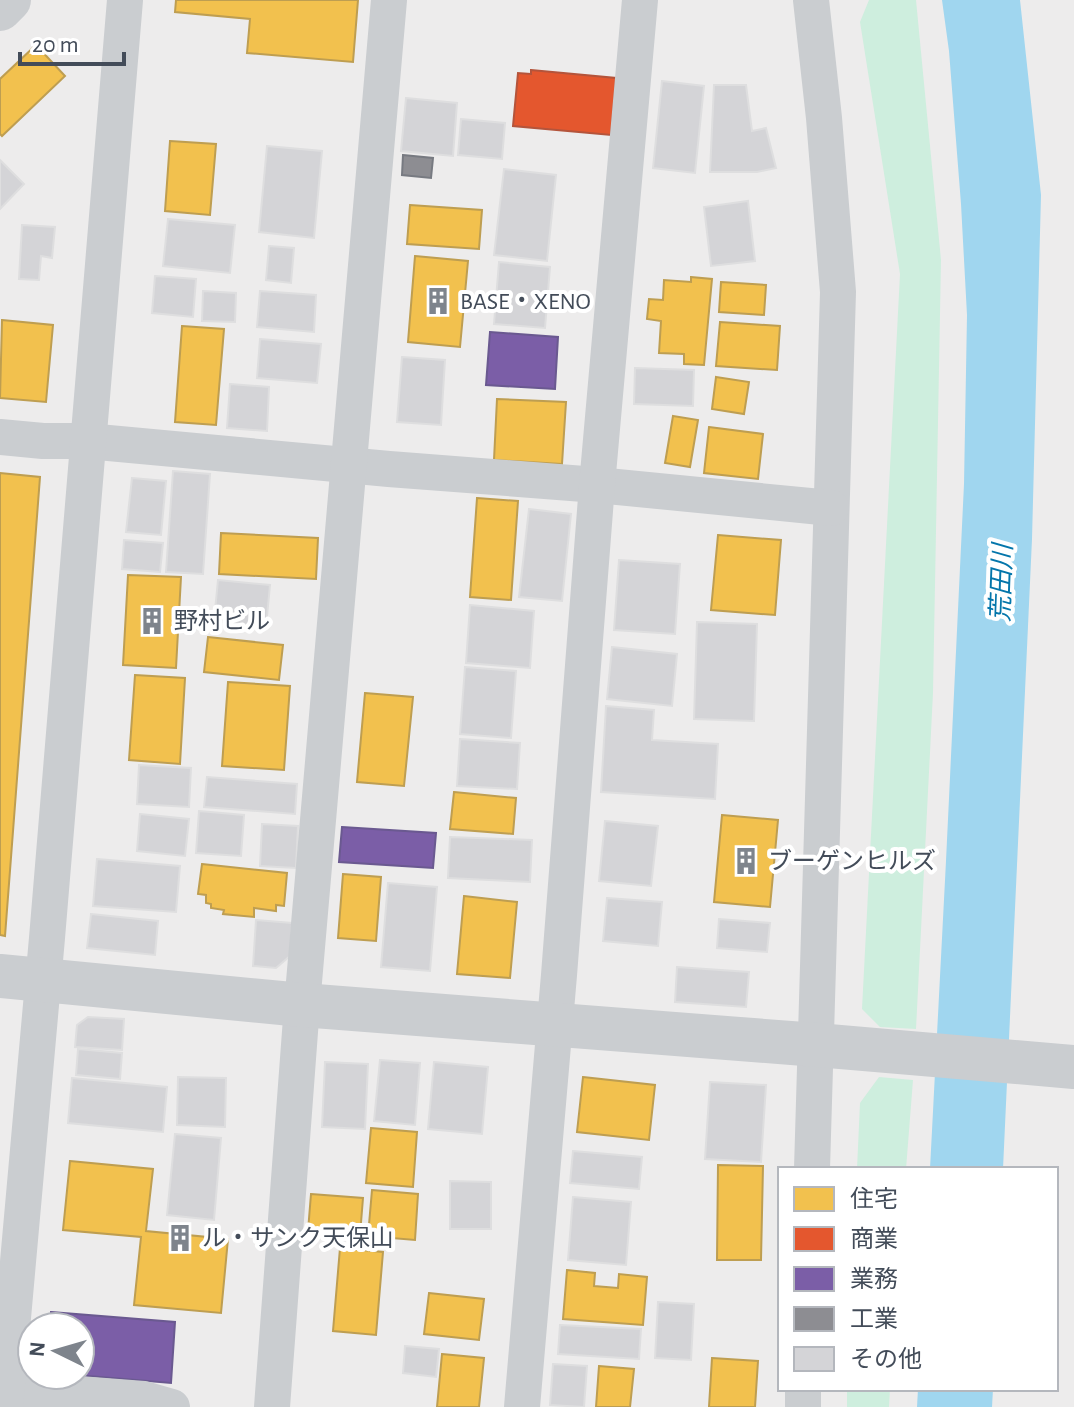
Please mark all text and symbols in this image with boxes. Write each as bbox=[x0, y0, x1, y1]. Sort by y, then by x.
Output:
scale bar bbox=[20, 16, 124, 66]
text: 20 m bbox=[32, 33, 79, 57]
building icon: BASE・XENO bbox=[423, 286, 453, 316]
place label: BASE・XENO bbox=[460, 290, 591, 314]
water label: 荒田川 bbox=[987, 541, 1016, 622]
building icon: 野村ビル bbox=[137, 606, 167, 636]
place label: 野村ビル bbox=[174, 608, 270, 634]
building icon: ブーゲンヒルズ bbox=[731, 846, 761, 876]
place label: ブーゲンヒルズ bbox=[768, 848, 936, 874]
legend bbox=[778, 1167, 1058, 1391]
text: 住宅 bbox=[850, 1186, 898, 1212]
building icon: ル・サンク天保山 bbox=[165, 1223, 195, 1253]
place label: ル・サンク天保山 bbox=[202, 1225, 394, 1251]
text: 商業 bbox=[850, 1226, 898, 1252]
text: 業務 bbox=[850, 1266, 898, 1292]
text: 工業 bbox=[850, 1306, 898, 1332]
north arrow bbox=[16, 1311, 96, 1391]
text: N bbox=[25, 1341, 49, 1358]
text: その他 bbox=[850, 1346, 922, 1372]

